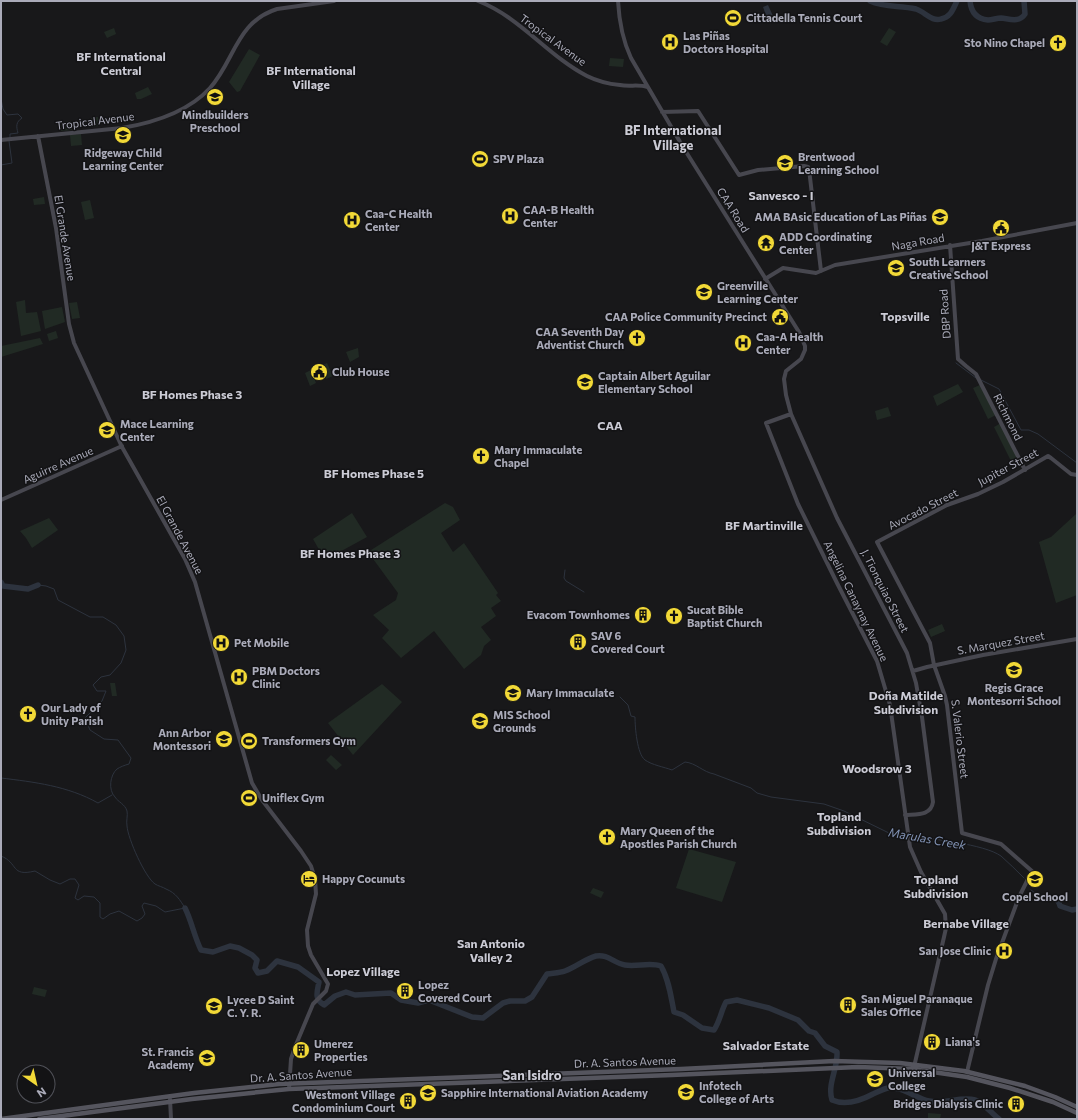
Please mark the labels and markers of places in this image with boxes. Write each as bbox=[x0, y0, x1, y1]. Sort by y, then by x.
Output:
sports icon: Cittadella Tennis Court bbox=[723, 8, 743, 28]
place label: Cittadella Tennis Court bbox=[746, 11, 863, 24]
place label: Las Piñas Doctors Hospital bbox=[683, 29, 769, 55]
hospital icon: Las Piñas Doctors Hospital bbox=[660, 32, 680, 52]
church icon: Sto Nino Chapel bbox=[1048, 33, 1068, 53]
place label: Sto Nino Chapel bbox=[964, 36, 1045, 49]
school or university icon: Mindbuilders Preschool bbox=[205, 87, 225, 107]
place label: Mindbuilders Preschool bbox=[181, 108, 249, 134]
school or university icon: Ridgeway Child Learning Center bbox=[113, 125, 133, 145]
place label: Ridgeway Child Learning Center bbox=[82, 146, 164, 172]
sports icon: SPV Plaza bbox=[470, 149, 490, 169]
place label: Brentwood Learning School bbox=[798, 150, 879, 176]
place label: SPV Plaza bbox=[493, 152, 544, 165]
school or university icon: Brentwood Learning School bbox=[775, 153, 795, 173]
place label: CAA-B Health Center bbox=[523, 203, 594, 229]
hospital icon: CAA-B Health Center bbox=[500, 206, 520, 226]
place label: Caa-C Health Center bbox=[365, 207, 432, 233]
school or university icon: AMA BAsic Education of Las Piñas bbox=[930, 207, 950, 227]
hospital icon: Caa-C Health Center bbox=[342, 210, 362, 230]
place label: AMA BAsic Education of Las Piñas bbox=[755, 210, 927, 223]
public building icon: J&T Express bbox=[991, 218, 1011, 238]
place label: ADD Coordinating Center bbox=[779, 230, 872, 256]
temple icon: ADD Coordinating Center bbox=[756, 233, 776, 253]
place label: J&T Express bbox=[971, 239, 1031, 253]
place label: South Learners Creative School bbox=[909, 255, 988, 281]
school or university icon: South Learners Creative School bbox=[886, 258, 906, 278]
place label: Greenville Learning Center bbox=[717, 279, 799, 305]
school or university icon: Greenville Learning Center bbox=[694, 282, 714, 302]
public building icon: CAA Police Community Precinct bbox=[770, 307, 790, 327]
place label: CAA Police Community Precinct bbox=[605, 310, 767, 323]
place label: CAA Seventh Day Adventist Church bbox=[536, 325, 624, 351]
church icon: CAA Seventh Day Adventist Church bbox=[627, 328, 647, 348]
place label: Caa-A Health Center bbox=[756, 330, 823, 356]
hospital icon: Caa-A Health Center bbox=[733, 333, 753, 353]
public building icon: Club House bbox=[309, 362, 329, 382]
place label: Club House bbox=[332, 365, 390, 378]
place label: Captain Albert Aguilar Elementary School bbox=[598, 369, 711, 395]
school or university icon: Captain Albert Aguilar Elementary School bbox=[575, 372, 595, 392]
place label: Mace Learning Center bbox=[120, 417, 194, 443]
school or university icon: Mace Learning Center bbox=[97, 420, 117, 440]
place label: Mary Immaculate Chapel bbox=[494, 443, 582, 469]
church icon: Mary Immaculate Chapel bbox=[471, 446, 491, 466]
place label: Sucat Bible Baptist Church bbox=[687, 603, 762, 629]
building icon: Evacom Townhomes bbox=[633, 605, 653, 625]
church icon: Sucat Bible Baptist Church bbox=[664, 606, 684, 626]
place label: Evacom Townhomes bbox=[527, 608, 630, 621]
place label: SAV 6 Covered Court bbox=[591, 629, 665, 655]
building icon: SAV 6 Covered Court bbox=[568, 632, 588, 652]
hospital icon: Pet Mobile bbox=[211, 633, 231, 653]
place label: Pet Mobile bbox=[234, 636, 289, 649]
school or university icon: Regis Grace Montesorri School bbox=[1004, 660, 1024, 680]
place label: PBM Doctors Clinic bbox=[252, 664, 320, 690]
hospital icon: PBM Doctors Clinic bbox=[229, 667, 249, 687]
place label: Regis Grace Montesorri School bbox=[967, 681, 1061, 707]
school or university icon: Mary Immaculate bbox=[503, 683, 523, 703]
place label: Mary Immaculate bbox=[526, 686, 614, 699]
place label: Our Lady of Unity Parish bbox=[41, 701, 103, 727]
church icon: Our Lady of Unity Parish bbox=[18, 704, 38, 724]
place label: MIS School Grounds bbox=[493, 708, 550, 734]
school or university icon: MIS School Grounds bbox=[470, 711, 490, 731]
place label: Ann Arbor Montessori bbox=[153, 726, 211, 752]
school or university icon: Ann Arbor Montessori bbox=[214, 729, 234, 749]
sports icon: Transformers Gym bbox=[239, 731, 259, 751]
place label: Transformers Gym bbox=[262, 734, 356, 747]
sports icon: Uniflex Gym bbox=[239, 788, 259, 808]
place label: Uniflex Gym bbox=[262, 791, 325, 804]
place label: Mary Queen of the Apostles Parish Church bbox=[620, 824, 737, 850]
church icon: Mary Queen of the Apostles Parish Church bbox=[597, 827, 617, 847]
hotel icon: Happy Cocunuts bbox=[299, 869, 319, 889]
school or university icon: Copel School bbox=[1025, 869, 1045, 889]
place label: Happy Cocunuts bbox=[322, 872, 405, 885]
place label: Copel School bbox=[1002, 890, 1068, 903]
hospital icon: San Jose Clinic bbox=[994, 941, 1014, 961]
place label: San Jose Clinic bbox=[919, 944, 991, 958]
place label: Lopez Covered Court bbox=[418, 978, 492, 1004]
building icon: Lopez Covered Court bbox=[395, 981, 415, 1001]
place label: San Miguel Paranaque Sales Office bbox=[861, 992, 973, 1018]
place label: Lycee D Saint C. Y. R. bbox=[227, 993, 295, 1019]
building icon: San Miguel Paranaque Sales Office bbox=[838, 995, 858, 1015]
school or university icon: Lycee D Saint C. Y. R. bbox=[204, 996, 224, 1016]
building icon: Liana's bbox=[922, 1032, 942, 1052]
place label: Liana's bbox=[945, 1035, 980, 1048]
place label: Umerez Properties bbox=[314, 1037, 368, 1063]
building icon: Umerez Properties bbox=[291, 1040, 311, 1060]
place label: St. Francis Academy bbox=[141, 1045, 194, 1071]
school or university icon: St. Francis Academy bbox=[197, 1048, 217, 1068]
place label: Universal College bbox=[888, 1066, 935, 1092]
school or university icon: Universal College bbox=[865, 1069, 885, 1089]
place label: Infotech College of Arts bbox=[699, 1079, 774, 1105]
school or university icon: Infotech College of Arts bbox=[676, 1082, 696, 1102]
school or university icon: Sapphire International Aviation Academy bbox=[418, 1083, 438, 1103]
place label: Sapphire International Aviation Academy bbox=[441, 1086, 648, 1099]
place label: Westmont Village Condominium Court bbox=[292, 1088, 395, 1114]
building icon: Westmont Village Condominium Court bbox=[398, 1091, 418, 1111]
building icon: Bridges Dialysis Clinic bbox=[1006, 1094, 1026, 1114]
place label: Bridges Dialysis Clinic bbox=[893, 1097, 1003, 1110]

